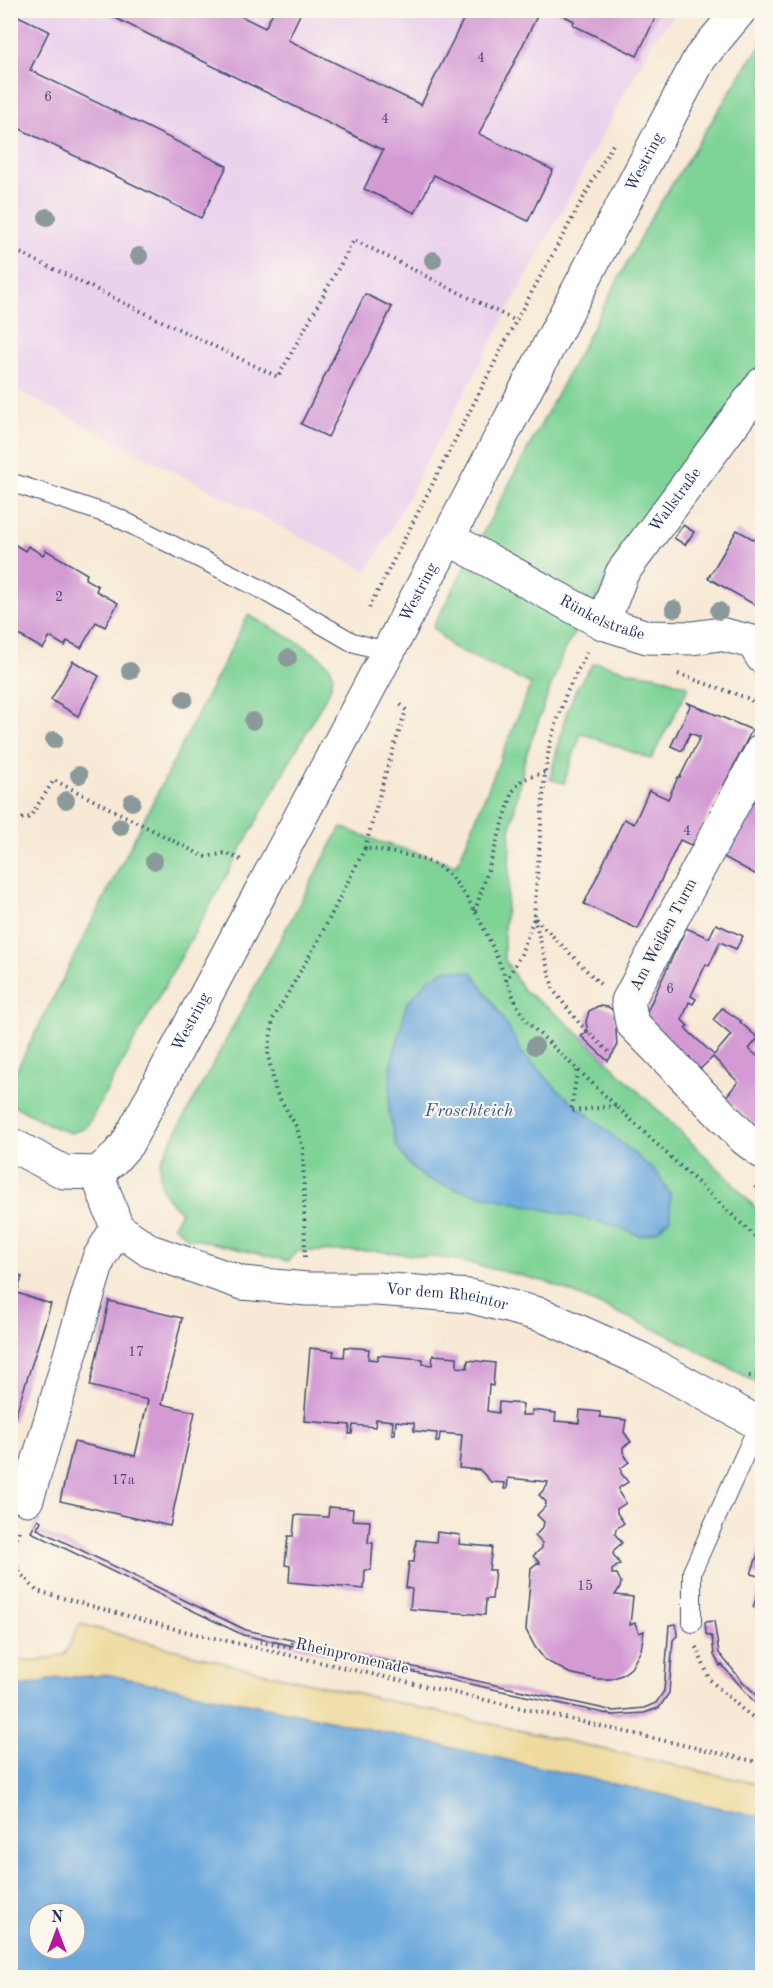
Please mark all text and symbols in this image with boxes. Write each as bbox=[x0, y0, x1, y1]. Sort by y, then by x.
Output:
house number: 4 bbox=[477, 51, 485, 65]
house number: 6 bbox=[44, 90, 52, 104]
house number: 4 bbox=[381, 112, 389, 126]
street label: Westring bbox=[623, 130, 667, 194]
street label: Wallstraße bbox=[647, 465, 705, 535]
street label: Westring bbox=[397, 560, 441, 624]
house number: 2 bbox=[55, 590, 63, 604]
street label: Rünkelstraße bbox=[557, 593, 646, 644]
house number: 4 bbox=[683, 824, 691, 838]
street label: Am Weißen Turm bbox=[628, 876, 700, 994]
house number: 6 bbox=[666, 982, 674, 996]
street label: Westring bbox=[170, 990, 214, 1054]
water label: Froschteich bbox=[424, 1102, 513, 1120]
street label: Vor dem Rheintor bbox=[385, 1282, 510, 1314]
house number: 17 bbox=[128, 1345, 144, 1359]
house number: 17a bbox=[111, 1473, 135, 1487]
house number: 15 bbox=[577, 1579, 593, 1593]
street label: Rheinpromenade bbox=[294, 1636, 410, 1678]
north arrow bbox=[27, 1901, 87, 1961]
text: N bbox=[51, 1910, 64, 1926]

